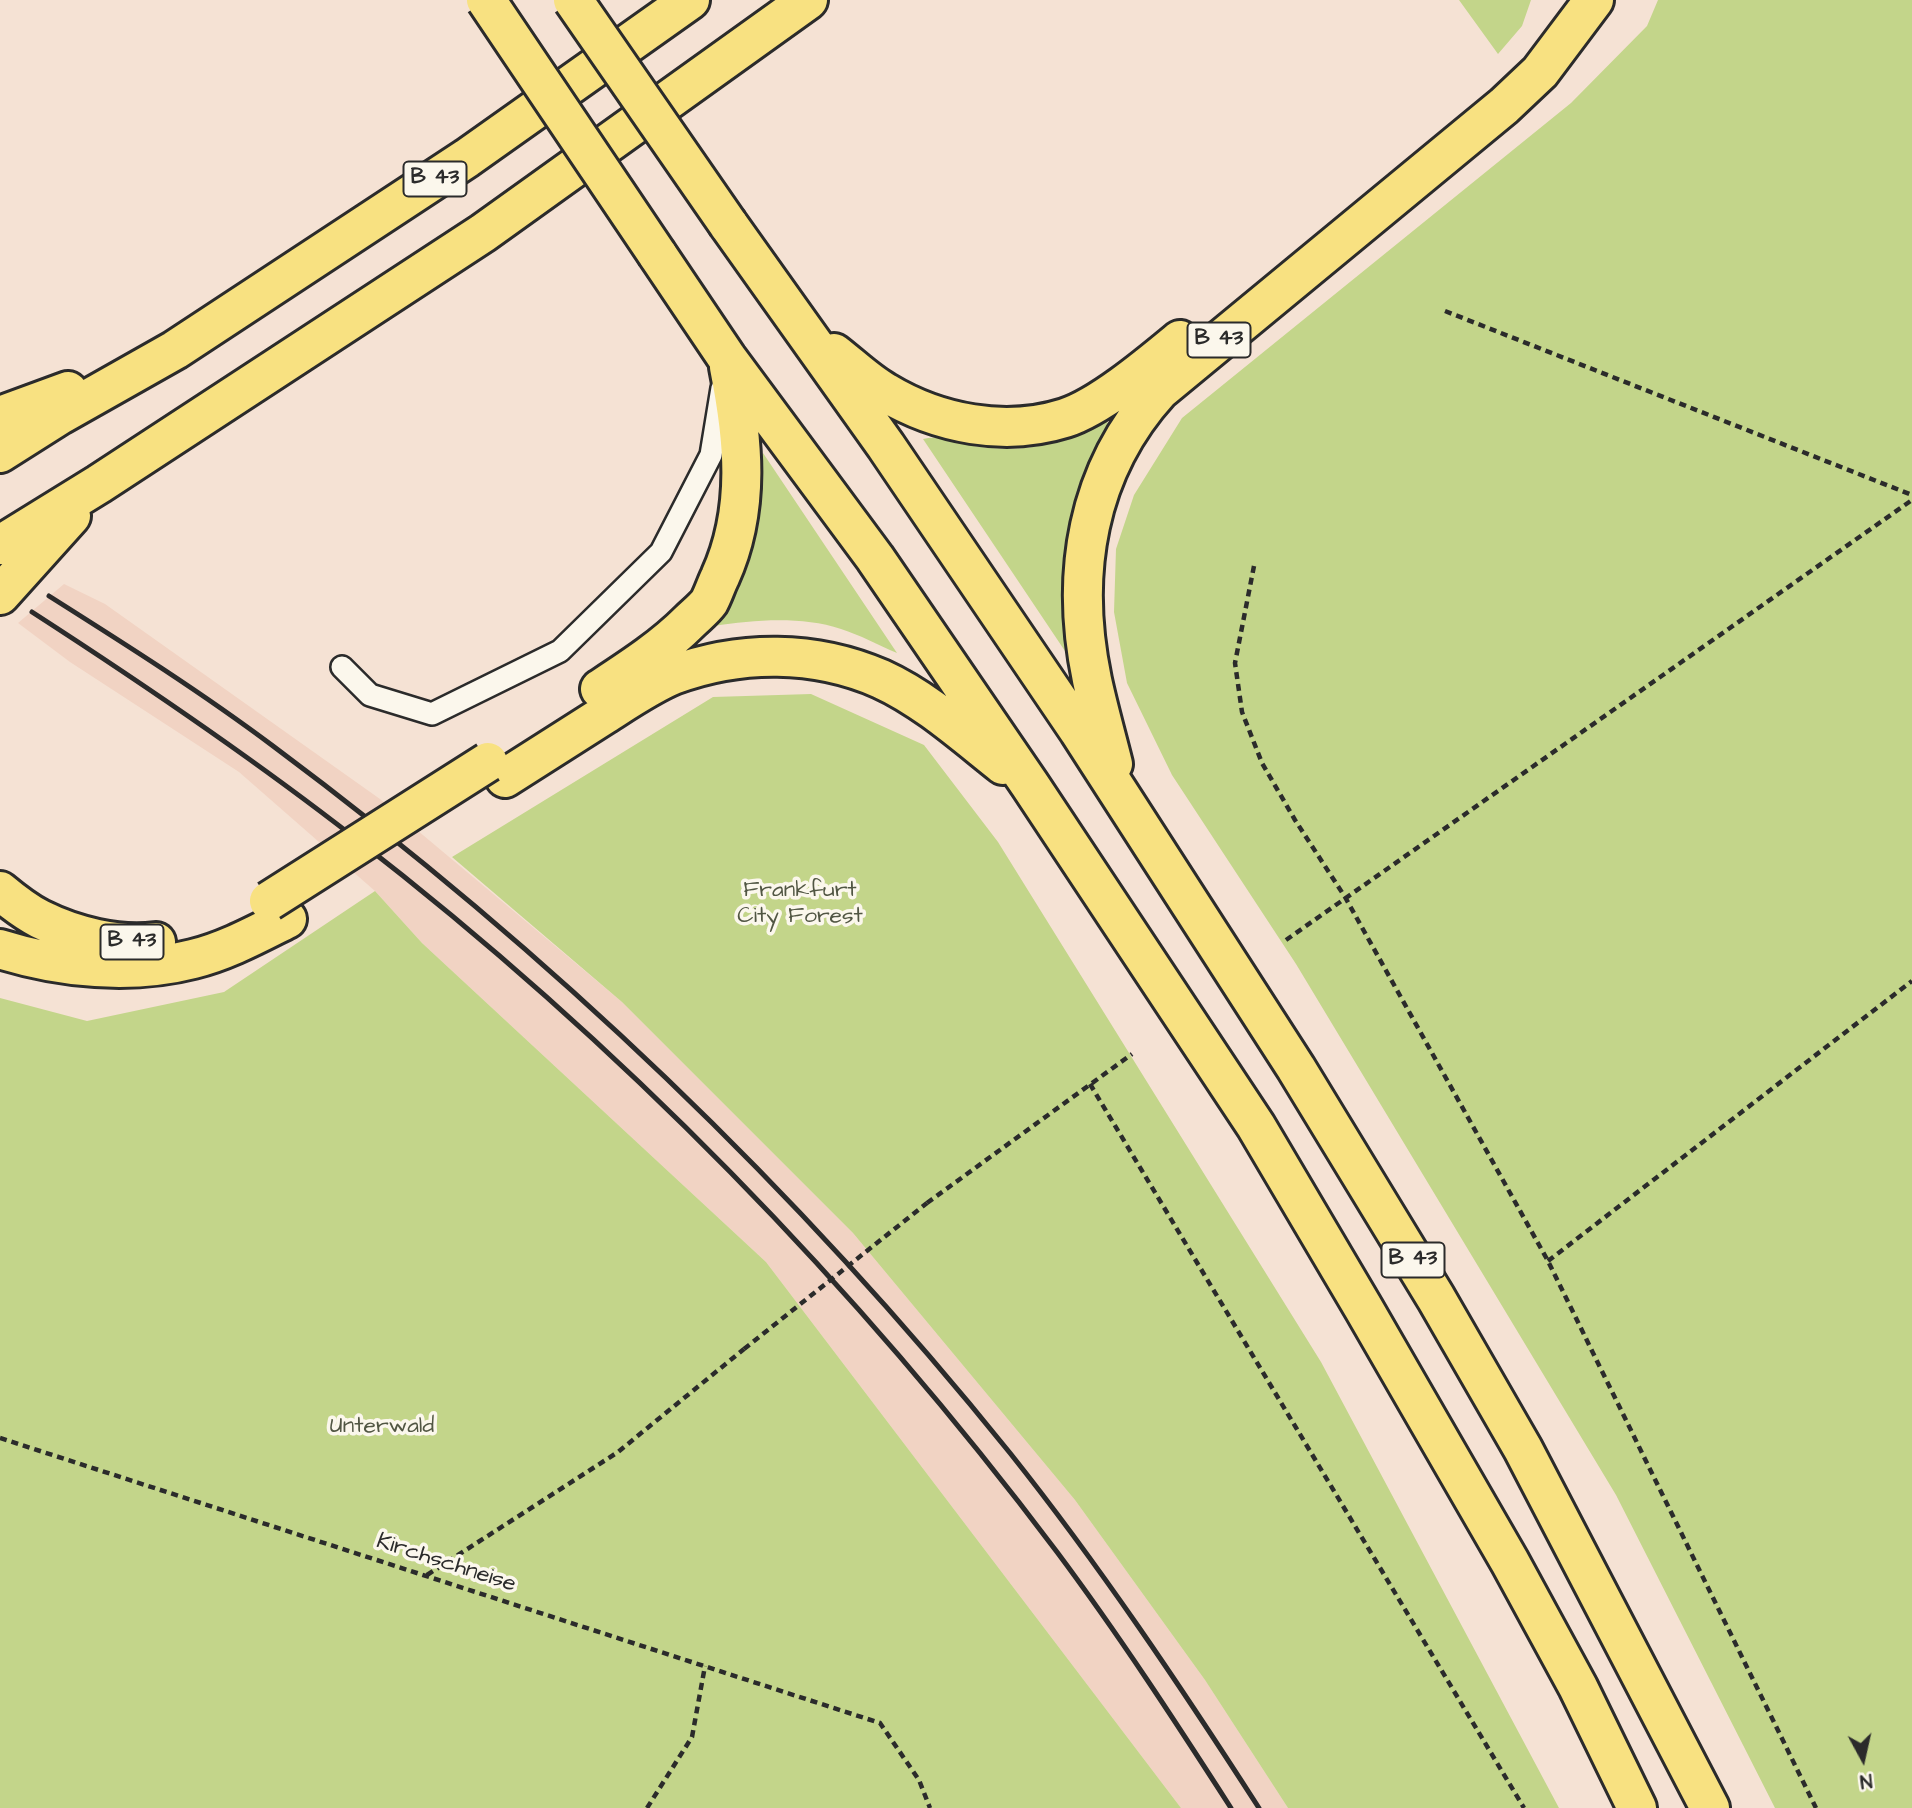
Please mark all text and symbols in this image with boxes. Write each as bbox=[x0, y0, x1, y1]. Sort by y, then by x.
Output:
road number: B 43 bbox=[404, 162, 466, 196]
road number: B 43 bbox=[1188, 322, 1250, 358]
park label: Frankfurt City Forest bbox=[737, 877, 863, 931]
road number: B 43 bbox=[100, 925, 164, 960]
road number: B 43 bbox=[1382, 1242, 1444, 1278]
park label: Unterwald bbox=[330, 1413, 434, 1441]
street label: Kirchschneise bbox=[373, 1528, 519, 1600]
north arrow bbox=[1828, 1724, 1898, 1794]
text: N bbox=[1858, 1766, 1874, 1794]

